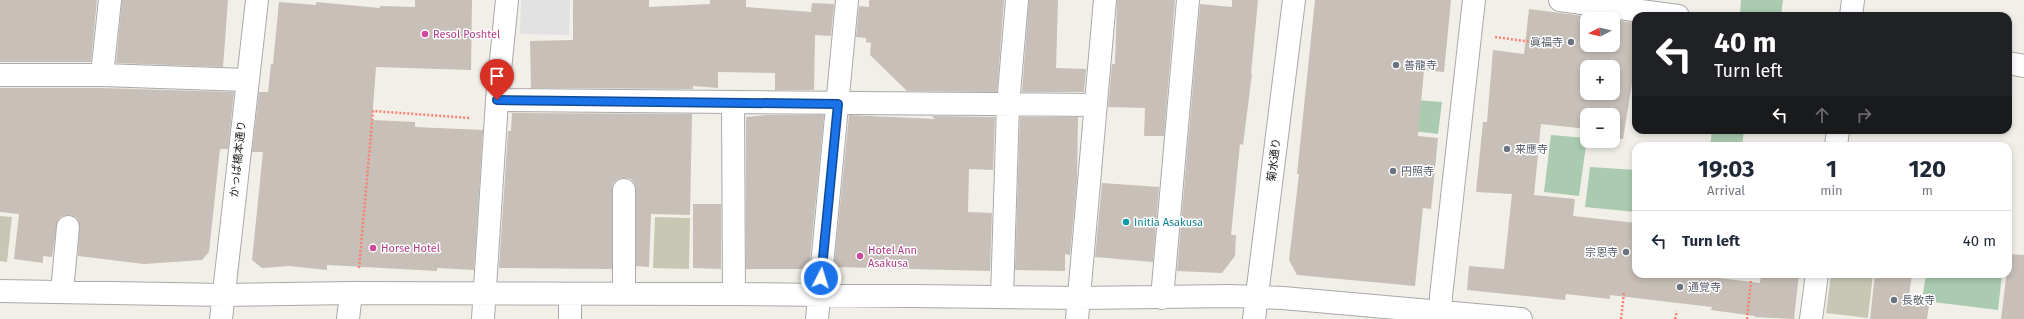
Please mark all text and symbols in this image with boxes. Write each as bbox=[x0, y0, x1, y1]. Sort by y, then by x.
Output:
north arrow bbox=[1580, 12, 1620, 52]
map controls bbox=[1580, 12, 1620, 148]
text: 40 m bbox=[1714, 26, 1777, 59]
place label: Resol Poshtel bbox=[433, 28, 500, 41]
icon: left bbox=[1648, 28, 1700, 80]
marker: Resol Poshtel bbox=[420, 29, 430, 39]
place label: 眞福寺 bbox=[1530, 36, 1563, 49]
marker: 眞福寺 bbox=[1566, 37, 1576, 47]
pin bbox=[480, 59, 514, 100]
place label: 善龍寺 bbox=[1404, 59, 1437, 72]
marker: 善龍寺 bbox=[1391, 60, 1401, 70]
button: + bbox=[1580, 60, 1620, 100]
text: Turn left bbox=[1714, 60, 1783, 82]
icon: arrive bbox=[486, 65, 508, 87]
icon: left bbox=[1769, 104, 1791, 126]
icon: ahead bbox=[1811, 104, 1833, 126]
icon: right bbox=[1853, 104, 1875, 126]
button: − bbox=[1580, 108, 1620, 148]
street label: かっぱ橋本通り bbox=[228, 120, 248, 198]
street label: 菊水通り bbox=[1265, 137, 1283, 183]
place label: 来應寺 bbox=[1515, 143, 1548, 156]
marker: 来應寺 bbox=[1502, 144, 1512, 154]
text: 19:03 bbox=[1698, 155, 1754, 183]
text: 1 bbox=[1826, 155, 1837, 183]
text: 120 bbox=[1909, 155, 1946, 183]
place label: 円照寺 bbox=[1401, 165, 1434, 178]
marker: 円照寺 bbox=[1388, 166, 1398, 176]
text: Arrival bbox=[1707, 183, 1745, 198]
text: min bbox=[1820, 183, 1843, 198]
text: m bbox=[1922, 183, 1933, 198]
place label: Initia Asakusa bbox=[1134, 216, 1203, 229]
marker: Initia Asakusa bbox=[1121, 217, 1131, 227]
icon: left bbox=[1648, 230, 1670, 252]
text: Turn left bbox=[1682, 232, 1740, 250]
text: 40 m bbox=[1963, 232, 1996, 250]
place label: Horse Hotel bbox=[381, 242, 440, 255]
marker: Horse Hotel bbox=[368, 243, 378, 253]
place label: Hotel Ann Asakusa bbox=[868, 244, 917, 270]
place label: 宗恩寺 bbox=[1585, 246, 1618, 259]
marker: 宗恩寺 bbox=[1621, 247, 1631, 257]
marker: Hotel Ann Asakusa bbox=[855, 251, 865, 261]
position arrow bbox=[800, 257, 842, 299]
place label: 通覚寺 bbox=[1688, 281, 1721, 294]
marker: 通覚寺 bbox=[1675, 282, 1685, 292]
place label: 長敬寺 bbox=[1902, 294, 1935, 307]
marker: 長敬寺 bbox=[1889, 295, 1899, 305]

